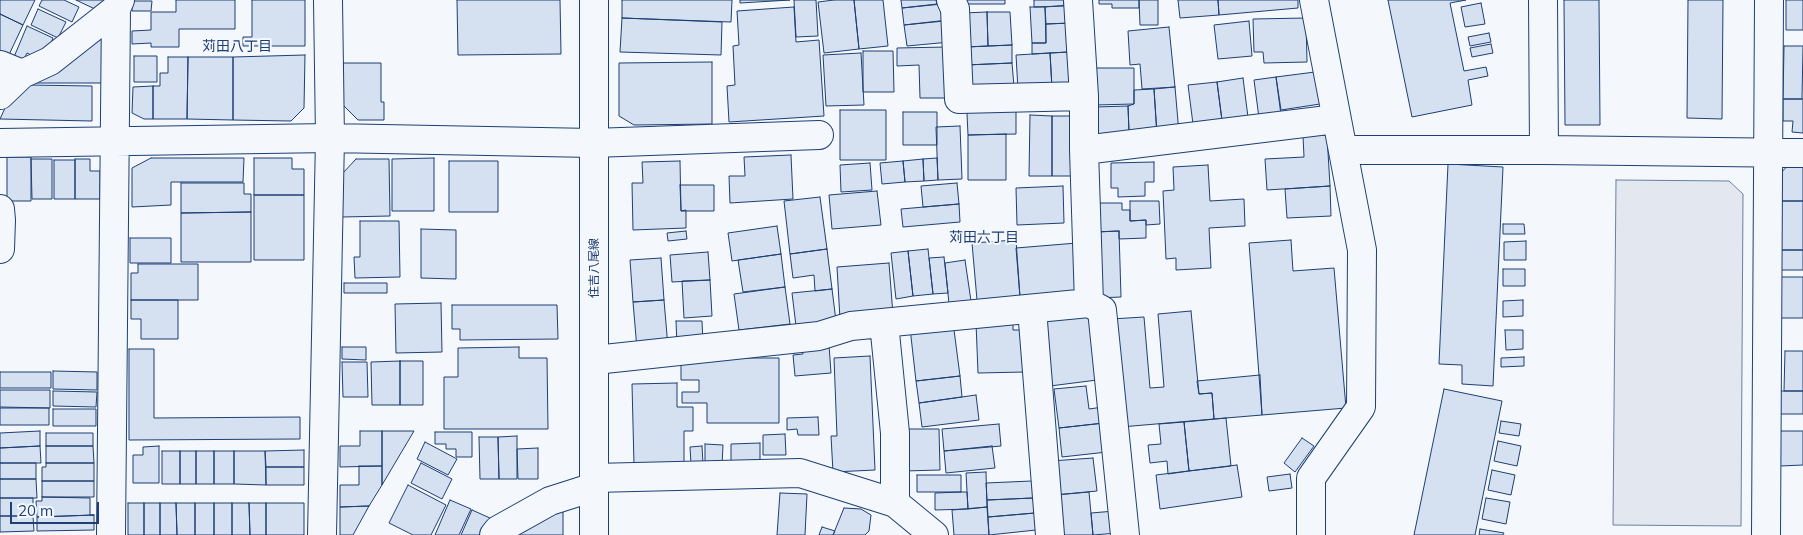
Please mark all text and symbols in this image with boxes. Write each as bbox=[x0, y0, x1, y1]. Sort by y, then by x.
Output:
district label: 苅田八丁目 bbox=[202, 39, 272, 55]
district label: 苅田六丁目 bbox=[949, 230, 1019, 246]
street label: 住吉八尾線 bbox=[587, 238, 601, 298]
scale bar bbox=[12, 492, 101, 524]
text: 20 m bbox=[18, 501, 53, 520]

